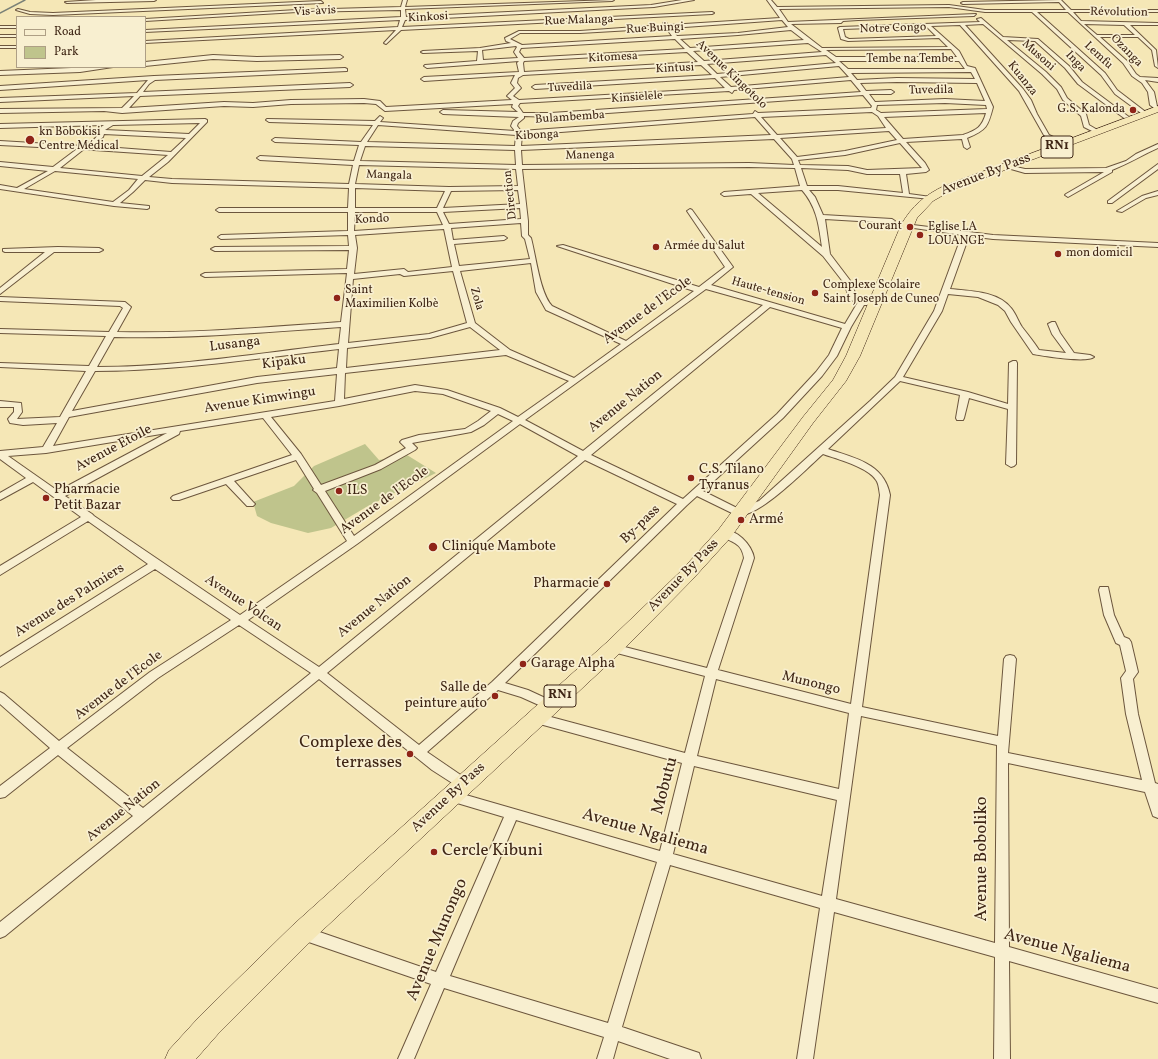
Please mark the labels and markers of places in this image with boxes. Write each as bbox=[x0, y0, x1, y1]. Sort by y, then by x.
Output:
place label: G.S. Kalonda bbox=[1058, 103, 1125, 117]
marker: G.S. Kalonda bbox=[1128, 105, 1138, 115]
place label: kn Bobokisi Centre Médical bbox=[39, 126, 119, 154]
marker: kn Bobokisi Centre Médical bbox=[24, 134, 36, 146]
place label: Courant bbox=[859, 220, 902, 234]
place label: Eglise LA LOUANGE bbox=[928, 221, 984, 249]
marker: Courant bbox=[905, 222, 915, 232]
marker: Eglise LA LOUANGE bbox=[915, 230, 925, 240]
place label: Armée du Salut bbox=[664, 240, 745, 254]
marker: Armée du Salut bbox=[651, 242, 661, 252]
place label: mon domicil bbox=[1066, 247, 1133, 261]
marker: mon domicil bbox=[1053, 249, 1063, 259]
place label: Complexe Scolaire Saint Joseph de Cuneo bbox=[823, 279, 939, 307]
place label: Saint Maximilien Kolbè bbox=[345, 284, 438, 312]
marker: Complexe Scolaire Saint Joseph de Cuneo bbox=[810, 288, 820, 298]
marker: Saint Maximilien Kolbè bbox=[332, 293, 342, 303]
place label: C.S. Tilano Tyranus bbox=[699, 462, 764, 494]
marker: C.S. Tilano Tyranus bbox=[686, 473, 696, 483]
place label: Pharmacie Petit Bazar bbox=[54, 482, 121, 514]
place label: ILS bbox=[347, 483, 368, 499]
marker: ILS bbox=[334, 486, 344, 496]
marker: Pharmacie Petit Bazar bbox=[41, 493, 51, 503]
place label: Armé bbox=[749, 512, 784, 528]
marker: Armé bbox=[736, 515, 746, 525]
place label: Clinique Mambote bbox=[442, 539, 556, 555]
marker: Clinique Mambote bbox=[427, 541, 439, 553]
place label: Pharmacie bbox=[533, 576, 599, 592]
marker: Pharmacie bbox=[602, 579, 612, 589]
place label: Garage Alpha bbox=[531, 656, 615, 672]
marker: Garage Alpha bbox=[518, 659, 528, 669]
place label: Salle de peinture auto bbox=[405, 680, 487, 712]
marker: Salle de peinture auto bbox=[490, 691, 500, 701]
place label: Complexe des terrasses bbox=[299, 734, 402, 774]
marker: Complexe des terrasses bbox=[405, 749, 415, 759]
place label: Cercle Kibuni bbox=[442, 842, 543, 862]
marker: Cercle Kibuni bbox=[429, 847, 439, 857]

